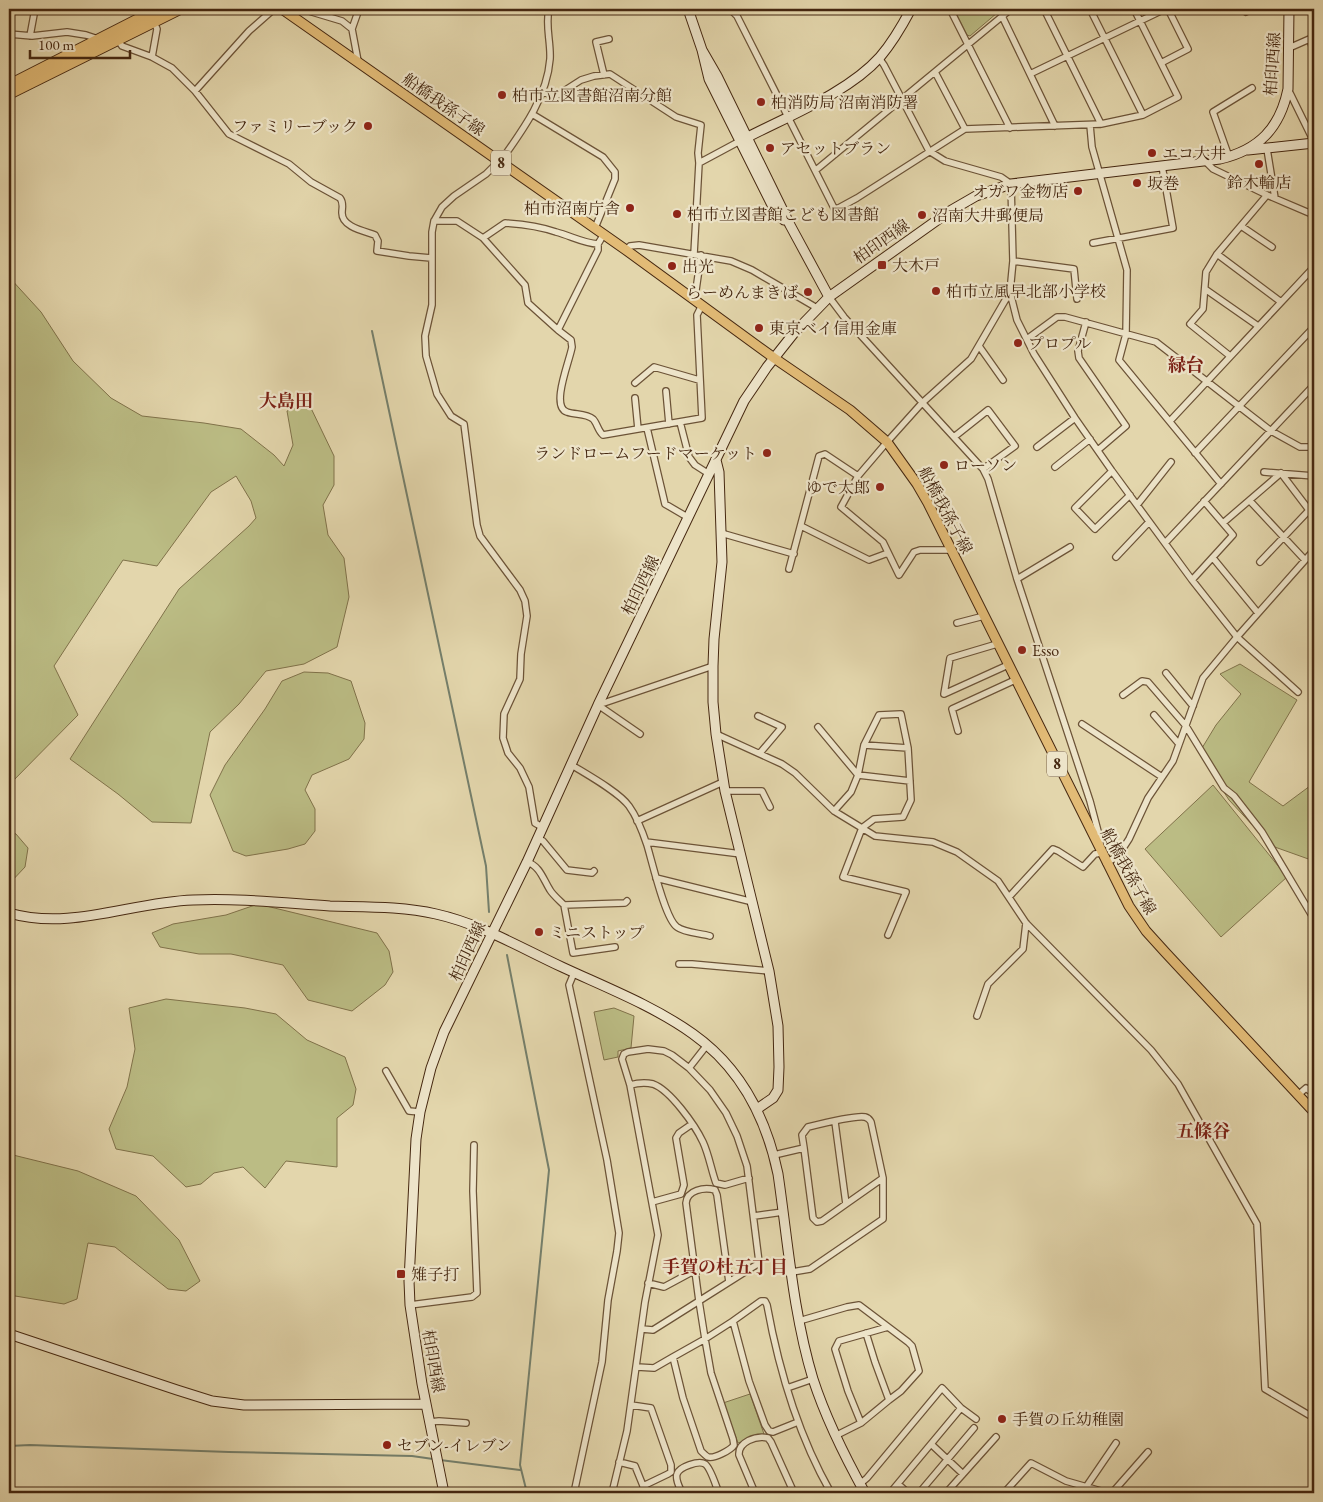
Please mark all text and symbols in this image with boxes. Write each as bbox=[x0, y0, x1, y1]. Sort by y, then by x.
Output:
scale bar bbox=[30, 28, 130, 60]
street label: 柏印西線 bbox=[1260, 31, 1285, 97]
text: 100 m bbox=[38, 35, 75, 54]
street label: 船橋我孫子線 bbox=[398, 68, 489, 141]
place label: 柏市立図書館沼南分館 bbox=[512, 85, 672, 106]
marker: 柏市立図書館沼南分館 bbox=[496, 89, 508, 101]
place label: 柏消防局 沼南消防署 bbox=[771, 92, 918, 113]
marker: 柏消防局 沼南消防署 bbox=[755, 96, 767, 108]
place label: ファミリーブック bbox=[232, 116, 358, 137]
marker: ファミリーブック bbox=[362, 120, 374, 132]
place label: アセットブラン bbox=[780, 138, 891, 159]
marker: アセットブラン bbox=[764, 142, 776, 154]
place label: エコ大井 bbox=[1162, 143, 1226, 164]
marker: エコ大井 bbox=[1146, 147, 1158, 159]
road number: 8 bbox=[491, 150, 511, 176]
marker: 鈴木輪店 bbox=[1253, 158, 1265, 170]
place label: 鈴木輪店 bbox=[1226, 172, 1291, 193]
place label: 坂巻 bbox=[1147, 173, 1179, 194]
marker: 坂巻 bbox=[1131, 177, 1143, 189]
place label: オガワ金物店 bbox=[972, 181, 1068, 202]
marker: オガワ金物店 bbox=[1072, 185, 1084, 197]
place label: 柏市沼南庁舎 bbox=[524, 198, 620, 219]
marker: 柏市沼南庁舎 bbox=[624, 202, 636, 214]
place label: 柏市立図書館こども図書館 bbox=[687, 204, 879, 225]
place label: 沼南大井郵便局 bbox=[932, 205, 1044, 226]
marker: 柏市立図書館こども図書館 bbox=[671, 208, 683, 220]
marker: 沼南大井郵便局 bbox=[916, 209, 928, 221]
street label: 柏印西線 bbox=[849, 214, 914, 268]
place label: 大木戸 bbox=[892, 255, 940, 276]
place label: 出光 bbox=[682, 256, 714, 277]
marker: 大木戸 bbox=[876, 259, 888, 271]
marker: 出光 bbox=[666, 260, 678, 272]
place label: 柏市立風早北部小学校 bbox=[946, 281, 1106, 302]
place label: らーめんまきば bbox=[686, 282, 798, 303]
marker: 柏市立風早北部小学校 bbox=[930, 285, 942, 297]
marker: らーめんまきば bbox=[802, 286, 814, 298]
place label: 東京ベイ信用金庫 bbox=[769, 318, 897, 339]
marker: 東京ベイ信用金庫 bbox=[753, 322, 765, 334]
place label: プロプル bbox=[1028, 333, 1091, 354]
marker: プロプル bbox=[1012, 337, 1024, 349]
district label: 緑台 bbox=[1168, 353, 1204, 376]
district label: 大島田 bbox=[259, 389, 313, 412]
place label: ランドロームフードマーケット bbox=[534, 443, 757, 464]
marker: ランドロームフードマーケット bbox=[761, 447, 773, 459]
place label: ローソン bbox=[954, 455, 1017, 476]
marker: ローソン bbox=[938, 459, 950, 471]
street label: 船橋我孫子線 bbox=[914, 463, 977, 558]
place label: ゆで太郎 bbox=[806, 477, 870, 498]
marker: ゆで太郎 bbox=[874, 481, 886, 493]
street label: 柏印西線 bbox=[617, 552, 664, 619]
place label: Esso bbox=[1032, 640, 1059, 661]
marker: Esso bbox=[1016, 644, 1028, 656]
road number: 8 bbox=[1047, 752, 1067, 776]
street label: 船橋我孫子線 bbox=[1096, 824, 1161, 918]
street label: 柏印西線 bbox=[444, 918, 490, 985]
place label: ミニストップ bbox=[549, 922, 645, 943]
marker: ミニストップ bbox=[533, 926, 545, 938]
district label: 五條谷 bbox=[1176, 1119, 1230, 1142]
district label: 手賀の杜五丁目 bbox=[662, 1255, 788, 1278]
place label: 雉子打 bbox=[411, 1264, 459, 1285]
marker: 雉子打 bbox=[395, 1268, 407, 1280]
street label: 柏印西線 bbox=[418, 1328, 449, 1394]
place label: 手賀の丘幼稚園 bbox=[1012, 1409, 1124, 1430]
marker: 手賀の丘幼稚園 bbox=[996, 1413, 1008, 1425]
place label: セブン-イレブン bbox=[397, 1435, 512, 1456]
marker: セブン-イレブン bbox=[381, 1439, 393, 1451]

